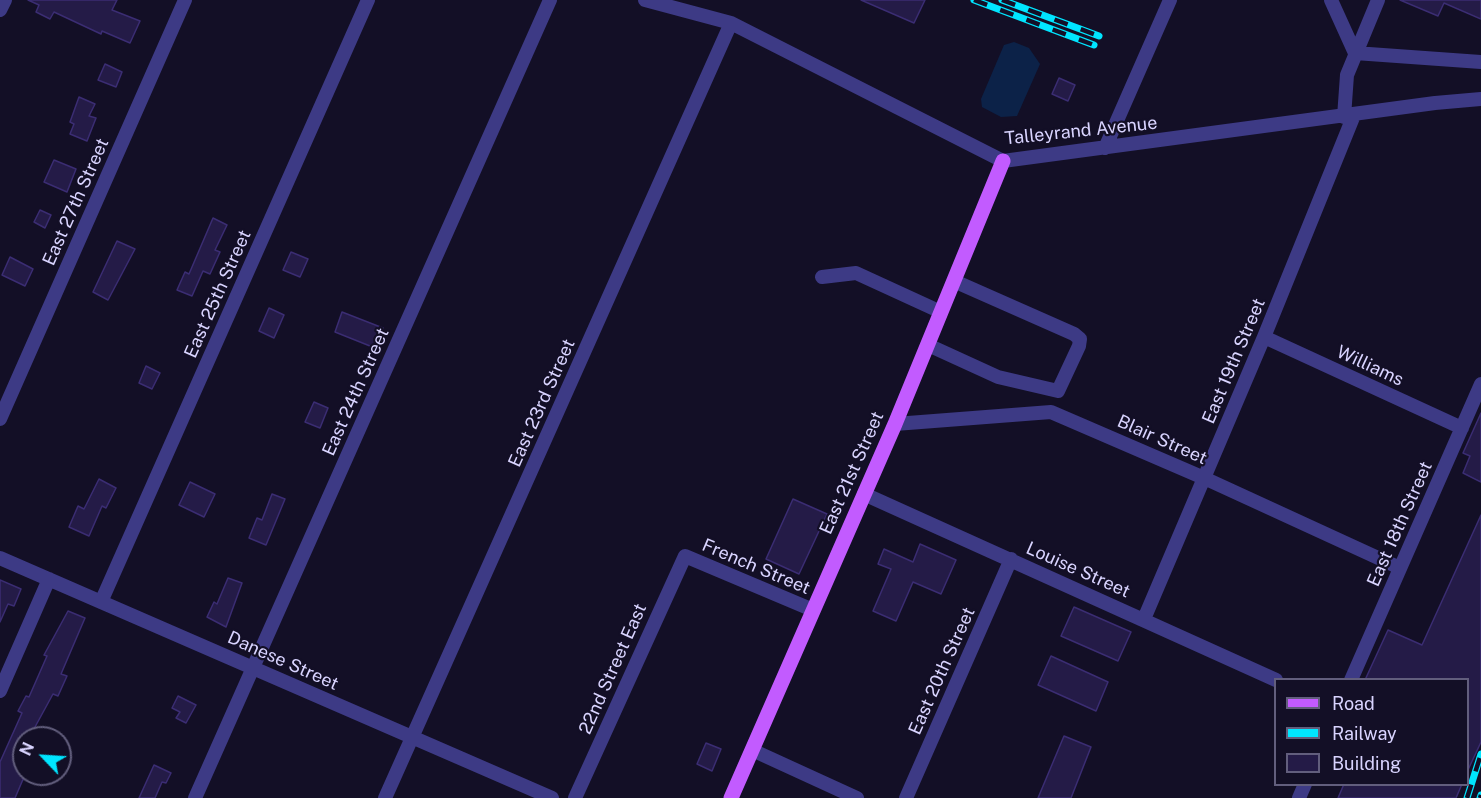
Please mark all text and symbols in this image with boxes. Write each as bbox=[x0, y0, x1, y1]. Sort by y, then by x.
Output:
street label: Talleyrand Avenue bbox=[1004, 112, 1158, 150]
street label: East 27th Street bbox=[38, 135, 114, 269]
street label: East 25th Street bbox=[180, 227, 256, 361]
street label: East 19th Street bbox=[1198, 295, 1270, 427]
street label: East 24th Street bbox=[318, 325, 394, 459]
street label: East 23rd Street bbox=[504, 336, 580, 470]
street label: Williams bbox=[1333, 341, 1407, 391]
street label: East 21st Street bbox=[815, 408, 889, 538]
street label: Blair Street bbox=[1114, 411, 1210, 469]
street label: East 18th Street bbox=[1363, 458, 1437, 590]
street label: French Street bbox=[699, 535, 813, 599]
street label: Louise Street bbox=[1023, 537, 1133, 603]
street label: 22nd Street East bbox=[575, 600, 651, 738]
street label: East 20th Street bbox=[904, 604, 980, 738]
street label: Danese Street bbox=[224, 627, 342, 695]
legend bbox=[1274, 678, 1469, 786]
text: Road bbox=[1332, 693, 1375, 714]
text: Railway bbox=[1332, 723, 1397, 744]
north arrow bbox=[12, 726, 72, 786]
text: N bbox=[16, 739, 38, 759]
text: Building bbox=[1332, 753, 1401, 774]

